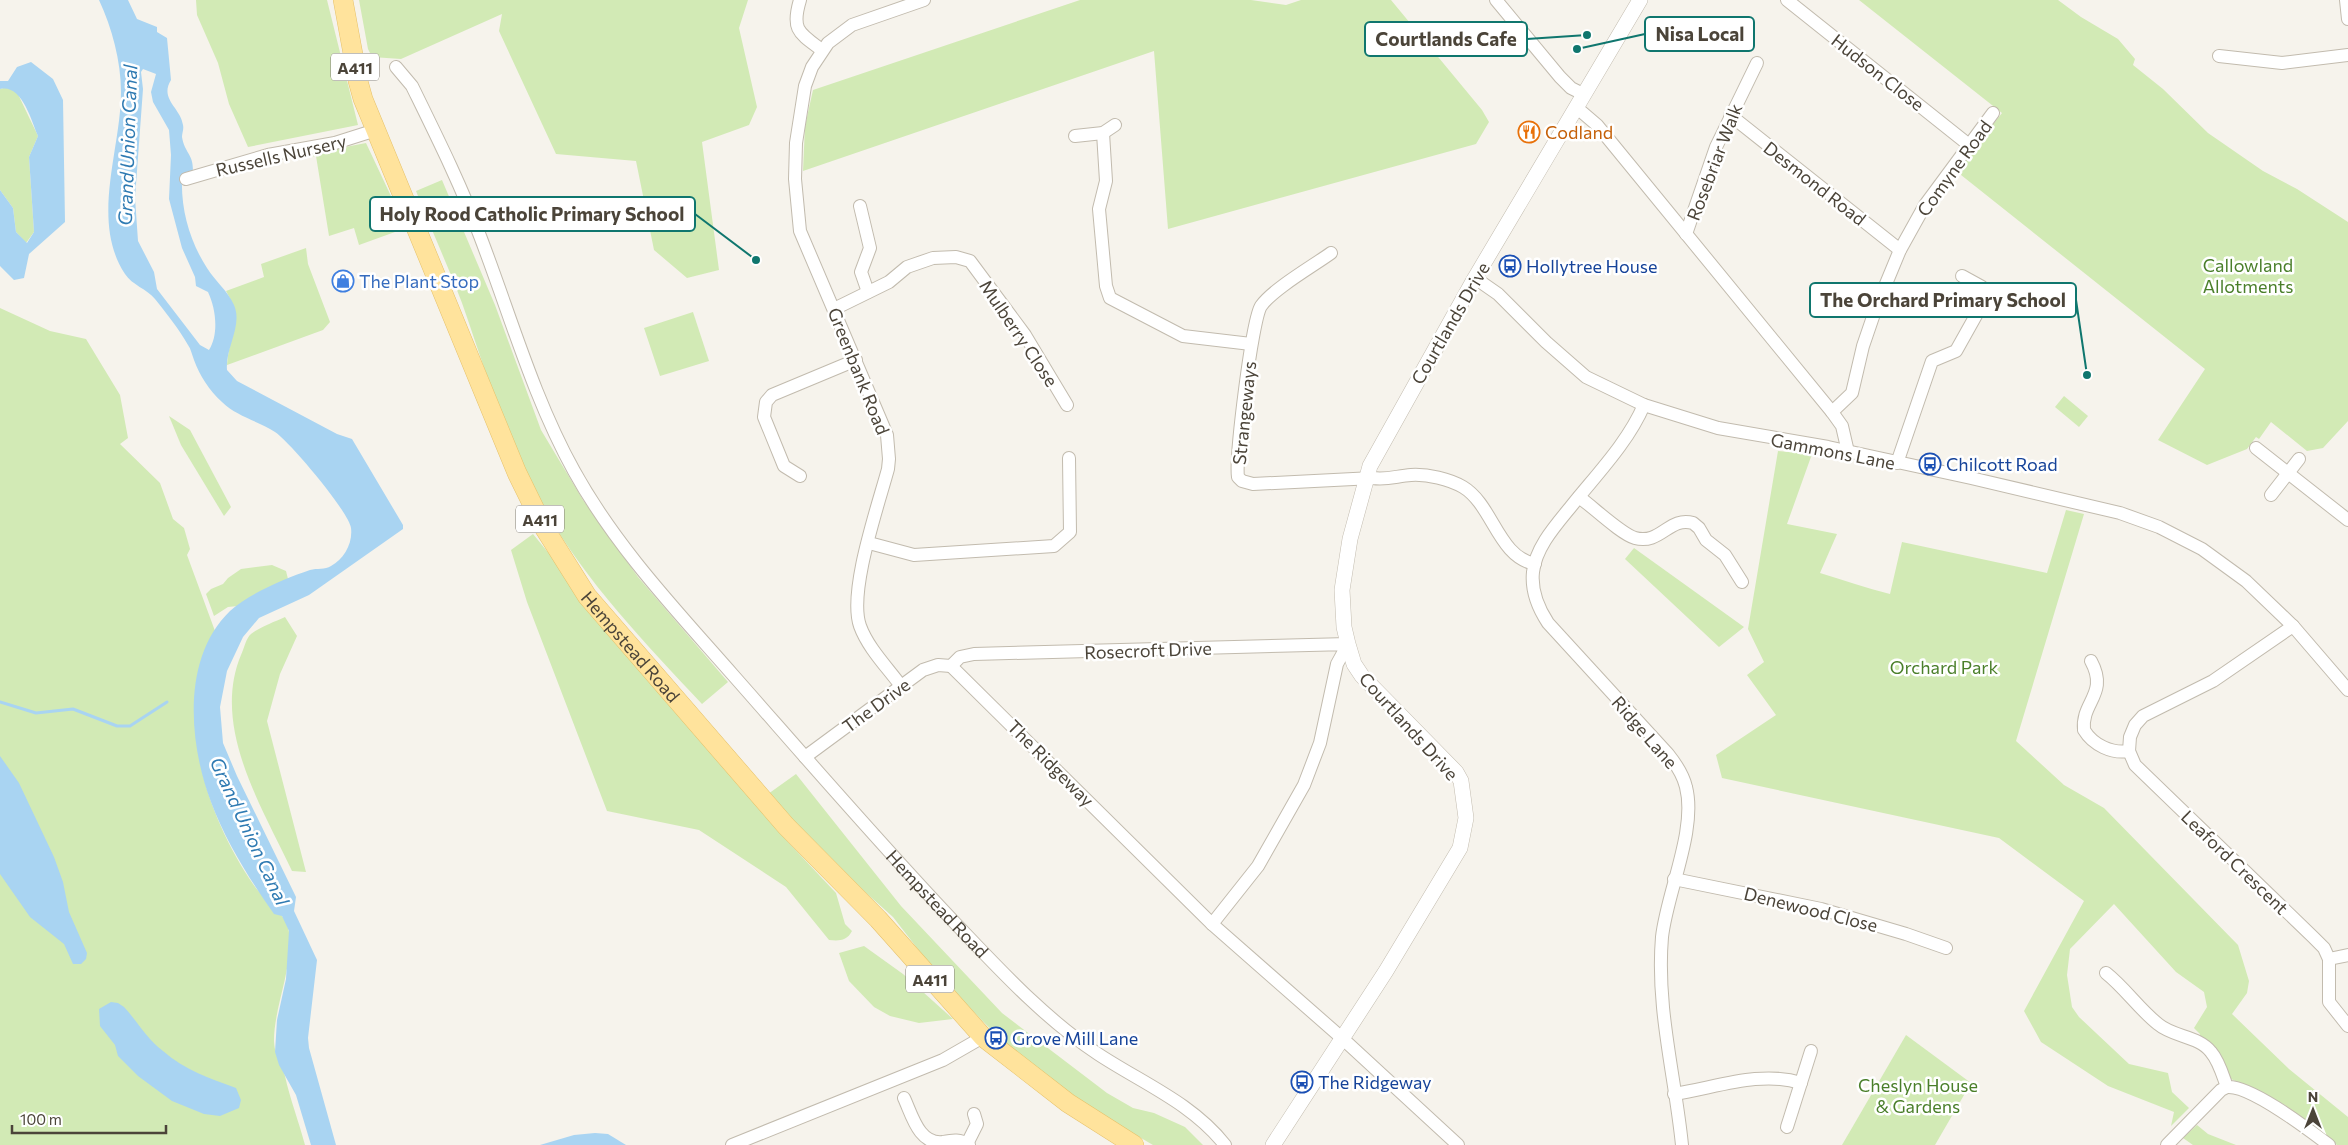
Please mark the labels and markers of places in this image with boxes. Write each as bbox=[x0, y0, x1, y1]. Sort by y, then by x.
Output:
callout: Nisa Local bbox=[1645, 17, 1754, 51]
callout: Courtlands Cafe bbox=[1365, 22, 1527, 56]
restaurant icon: Codland bbox=[1517, 120, 1541, 144]
place label: Codland bbox=[1545, 121, 1613, 143]
callout: Holy Rood Catholic Primary School bbox=[370, 197, 695, 231]
bus stop icon: Hollytree House bbox=[1498, 254, 1522, 278]
place label: Hollytree House bbox=[1526, 255, 1657, 277]
shop icon: The Plant Stop bbox=[331, 269, 355, 293]
place label: The Plant Stop bbox=[359, 270, 479, 292]
callout: The Orchard Primary School bbox=[1810, 283, 2076, 317]
bus stop icon: Chilcott Road bbox=[1918, 452, 1942, 476]
place label: Chilcott Road bbox=[1946, 453, 2058, 475]
bus stop icon: Grove Mill Lane bbox=[984, 1026, 1008, 1050]
place label: Grove Mill Lane bbox=[1012, 1027, 1138, 1049]
bus stop icon: The Ridgeway bbox=[1290, 1070, 1314, 1094]
place label: The Ridgeway bbox=[1318, 1071, 1431, 1093]

